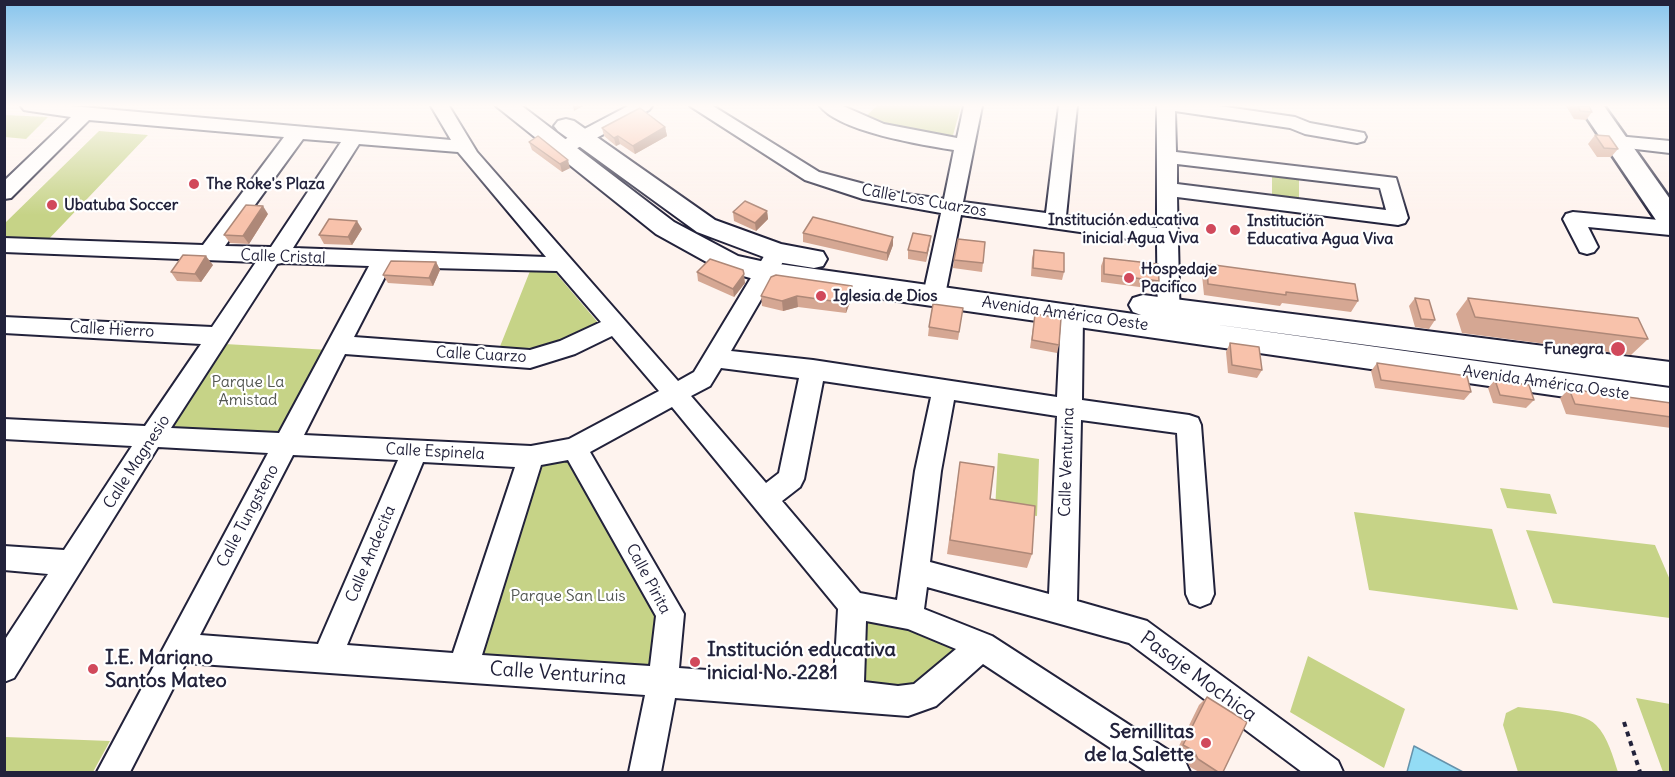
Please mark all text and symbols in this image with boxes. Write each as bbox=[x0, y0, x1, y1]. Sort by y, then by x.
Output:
place label: The Roke's Plaza bbox=[206, 174, 325, 194]
marker: The Roke's Plaza bbox=[187, 177, 201, 191]
street label: Calle Los Cuarzos bbox=[860, 181, 988, 221]
place label: Ubatuba Soccer bbox=[64, 195, 178, 215]
marker: Ubatuba Soccer bbox=[45, 198, 59, 212]
place label: Institución educativa inicial Agua Viva bbox=[1048, 210, 1199, 248]
place label: Institución Educativa Agua Viva bbox=[1247, 211, 1393, 249]
marker: Institución educativa inicial Agua Viva bbox=[1204, 222, 1218, 236]
marker: Institución Educativa Agua Viva bbox=[1228, 223, 1242, 237]
street label: Calle Cristal bbox=[240, 246, 326, 268]
place label: Hospedaje Pacifico bbox=[1141, 259, 1217, 297]
marker: Hospedaje Pacifico bbox=[1122, 271, 1136, 285]
place label: Iglesia de Dios bbox=[833, 286, 938, 306]
marker: Iglesia de Dios bbox=[814, 289, 828, 303]
street label: Avenida América Oeste bbox=[981, 293, 1149, 335]
street label: Calle Hierro bbox=[69, 318, 155, 342]
place label: Funegra bbox=[1544, 339, 1604, 359]
marker: Funegra bbox=[1609, 340, 1627, 358]
street label: Calle Cuarzo bbox=[435, 343, 527, 367]
street label: Avenida América Oeste bbox=[1462, 362, 1630, 404]
park label: Parque La Amistad bbox=[212, 372, 284, 410]
street label: Calle Venturina bbox=[1055, 407, 1079, 517]
street label: Calle Magnesio bbox=[100, 412, 174, 512]
street label: Calle Espinela bbox=[385, 440, 485, 464]
street label: Calle Tungsteno bbox=[213, 461, 283, 571]
street label: Calle Andecita bbox=[342, 503, 400, 605]
street label: Calle Pirita bbox=[621, 541, 675, 617]
park label: Parque San Luis bbox=[510, 586, 626, 606]
street label: Pasaje Mochica bbox=[1135, 627, 1261, 727]
place label: Institución educativa inicial No. 2281 bbox=[707, 638, 896, 685]
place label: I.E. Mariano Santos Mateo bbox=[105, 646, 227, 693]
marker: Institución educativa inicial No. 2281 bbox=[688, 655, 702, 669]
street label: Calle Venturina bbox=[489, 657, 627, 691]
marker: I.E. Mariano Santos Mateo bbox=[86, 662, 100, 676]
place label: Semillitas de la Salette bbox=[1084, 720, 1194, 767]
marker: Semillitas de la Salette bbox=[1199, 736, 1213, 750]

